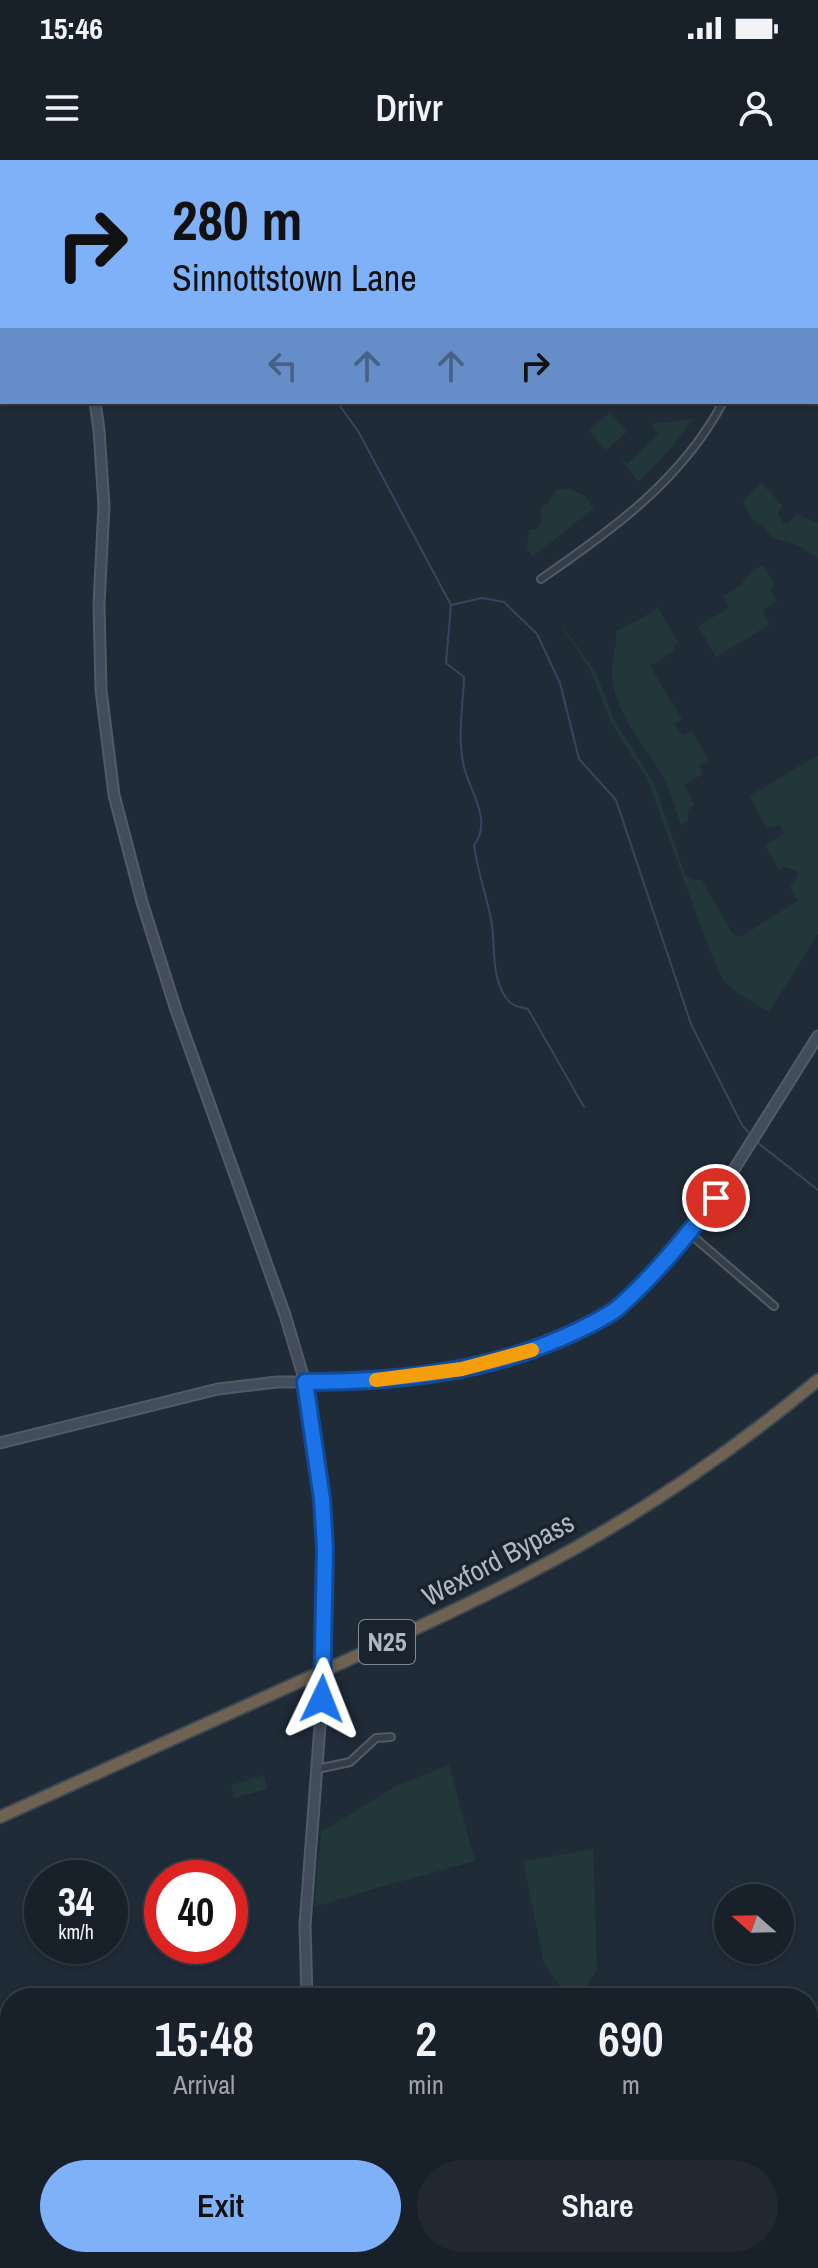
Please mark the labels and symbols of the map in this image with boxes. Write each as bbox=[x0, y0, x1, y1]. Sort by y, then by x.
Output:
pin bbox=[682, 1164, 750, 1232]
street label: Wexford Bypass bbox=[415, 1503, 581, 1615]
road number: N25 bbox=[359, 1620, 415, 1664]
position arrow bbox=[280, 1657, 364, 1741]
speed limit sign: 40 bbox=[144, 1860, 248, 1964]
north arrow bbox=[714, 1884, 794, 1964]

